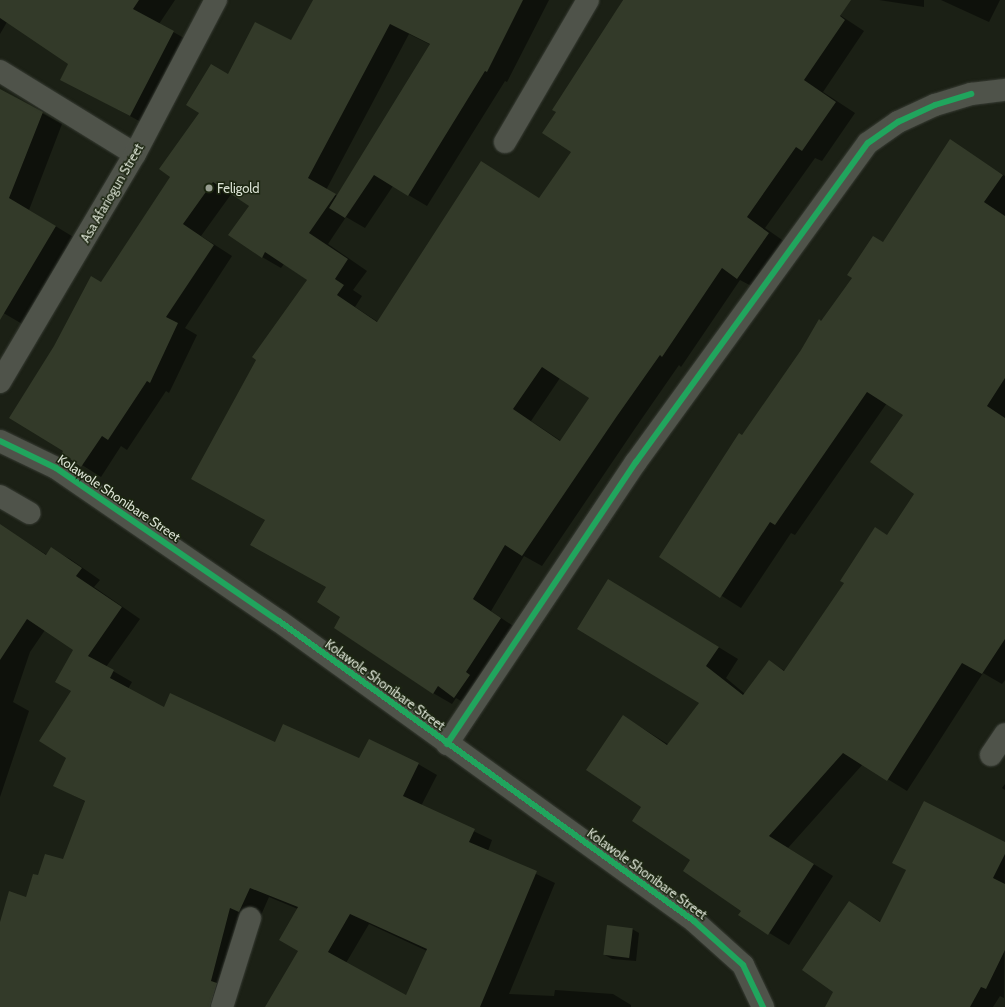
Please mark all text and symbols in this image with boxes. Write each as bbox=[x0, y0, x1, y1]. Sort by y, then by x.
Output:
street label: Asa Afariogun Street bbox=[77, 141, 147, 245]
place label: Feligold bbox=[217, 180, 260, 196]
marker: Feligold bbox=[204, 183, 214, 193]
street label: Kolawole Shonibare Street bbox=[55, 451, 183, 545]
street label: Kolawole Shonibare Street bbox=[322, 636, 448, 734]
street label: Kolawole Shonibare Street bbox=[584, 825, 710, 923]

